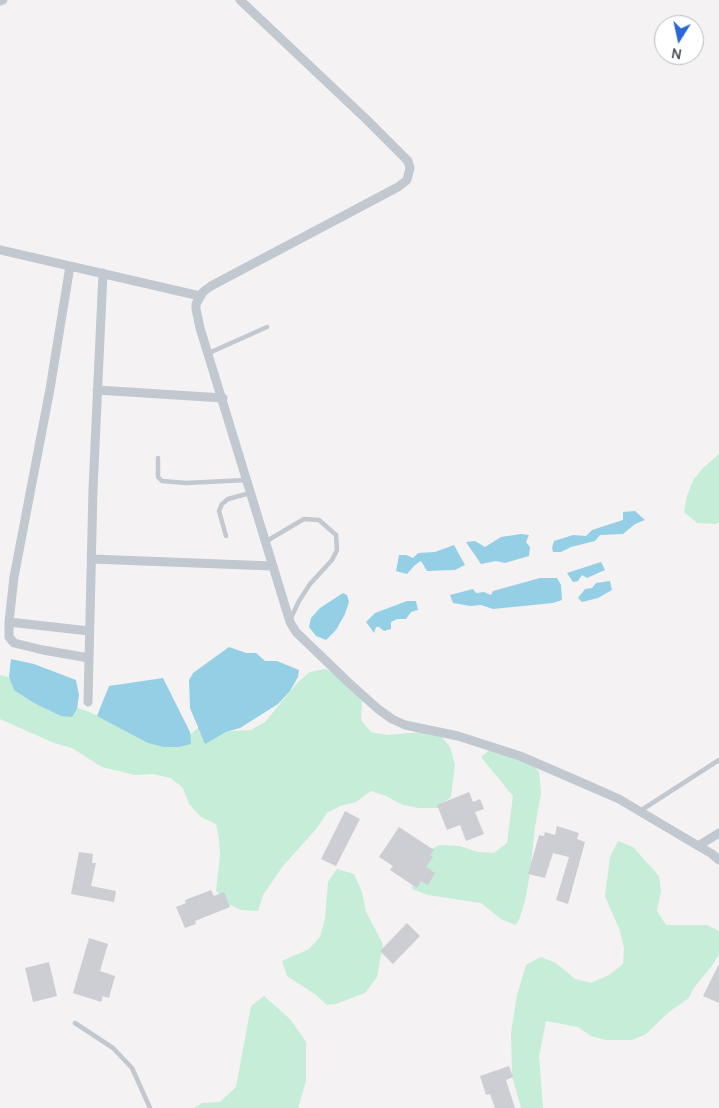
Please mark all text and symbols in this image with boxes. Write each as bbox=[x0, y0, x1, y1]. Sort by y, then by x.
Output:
north arrow bbox=[654, 15, 704, 65]
text: N bbox=[670, 44, 683, 65]

